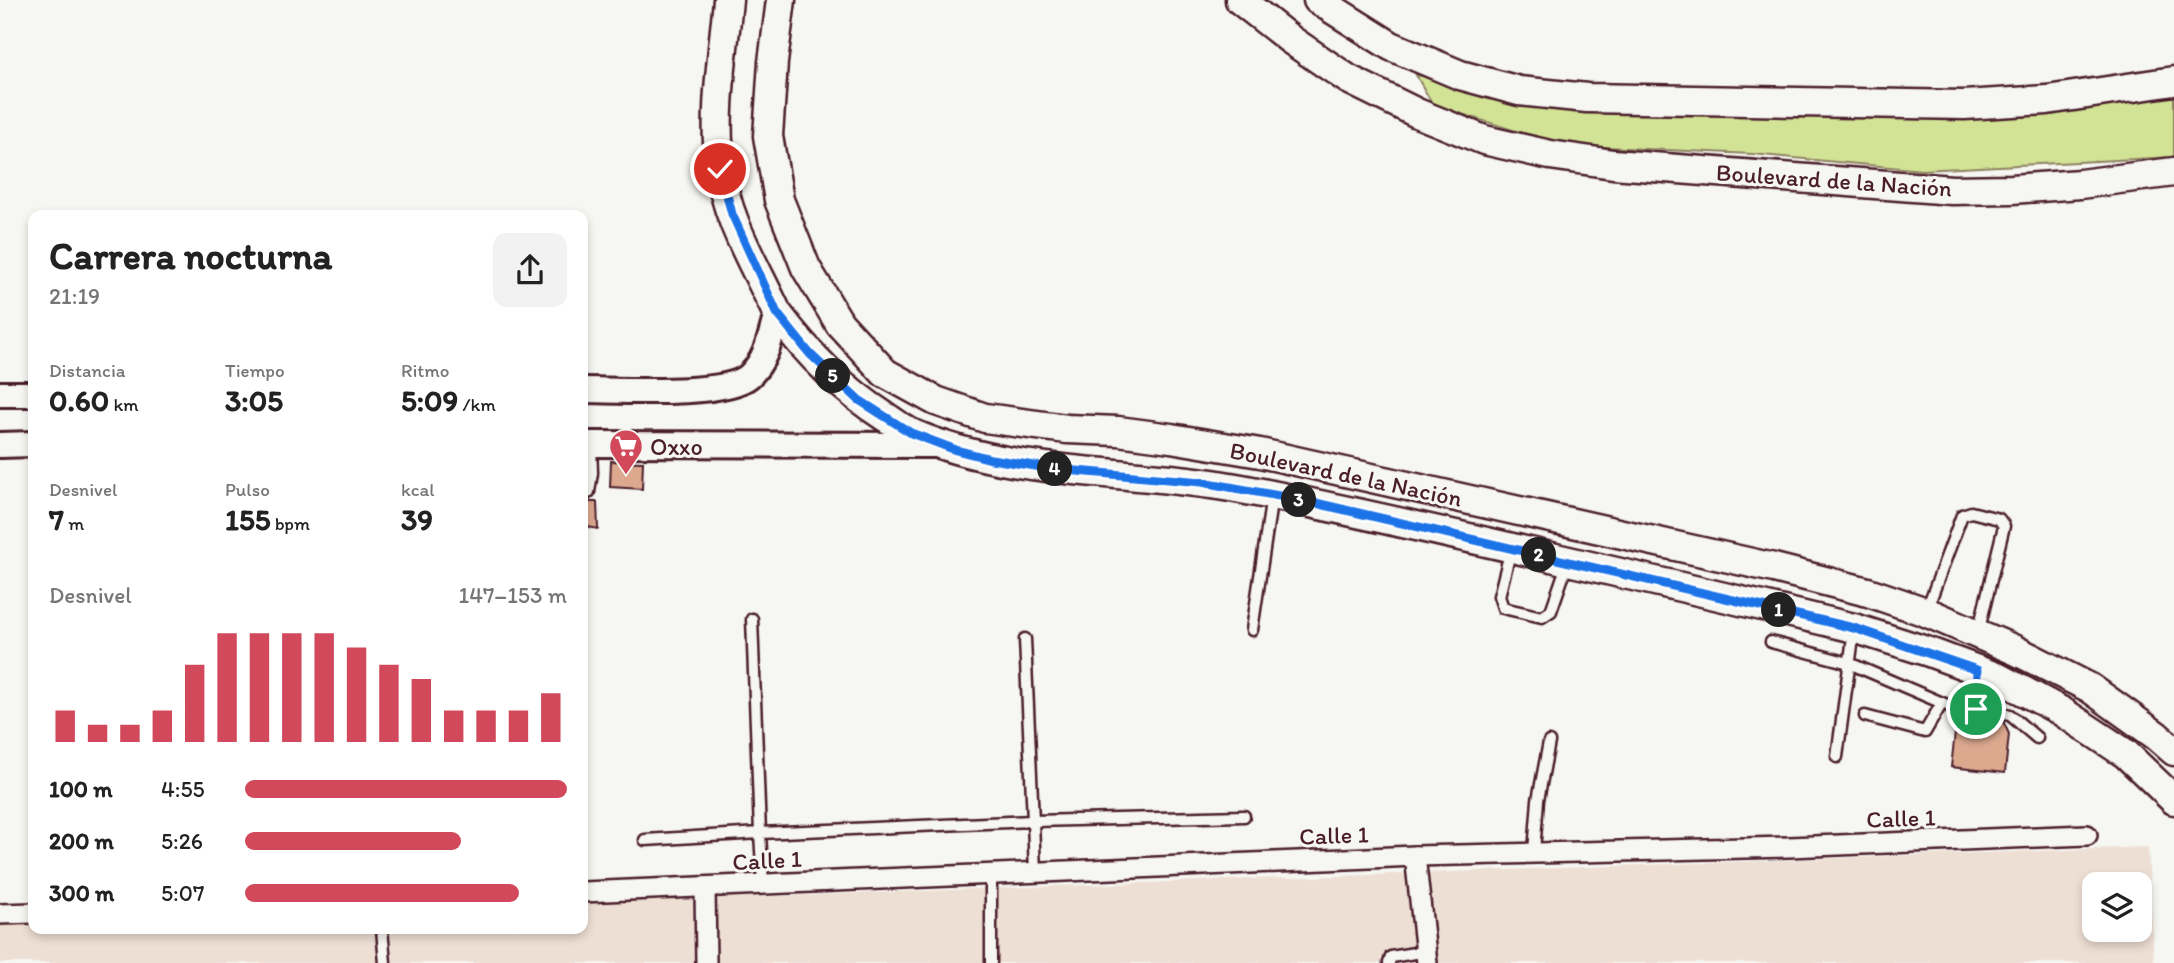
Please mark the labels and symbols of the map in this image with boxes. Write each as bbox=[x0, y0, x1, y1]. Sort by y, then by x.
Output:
pin bbox=[690, 139, 750, 199]
street label: Boulevard de la Nación bbox=[1715, 157, 1953, 203]
pin: 5 bbox=[816, 358, 850, 394]
supermarket icon: Oxxo bbox=[607, 427, 645, 476]
place label: Oxxo bbox=[650, 432, 703, 461]
street label: Boulevard de la Nación bbox=[1227, 435, 1465, 513]
pin: 4 bbox=[1038, 452, 1072, 486]
pin: 3 bbox=[1282, 482, 1316, 518]
pin: 2 bbox=[1522, 538, 1556, 572]
pin: 1 bbox=[1762, 592, 1796, 628]
pin bbox=[1946, 679, 2006, 739]
street label: Calle 1 bbox=[1866, 802, 1936, 834]
street label: Calle 1 bbox=[1299, 819, 1369, 851]
street label: Calle 1 bbox=[732, 844, 802, 876]

